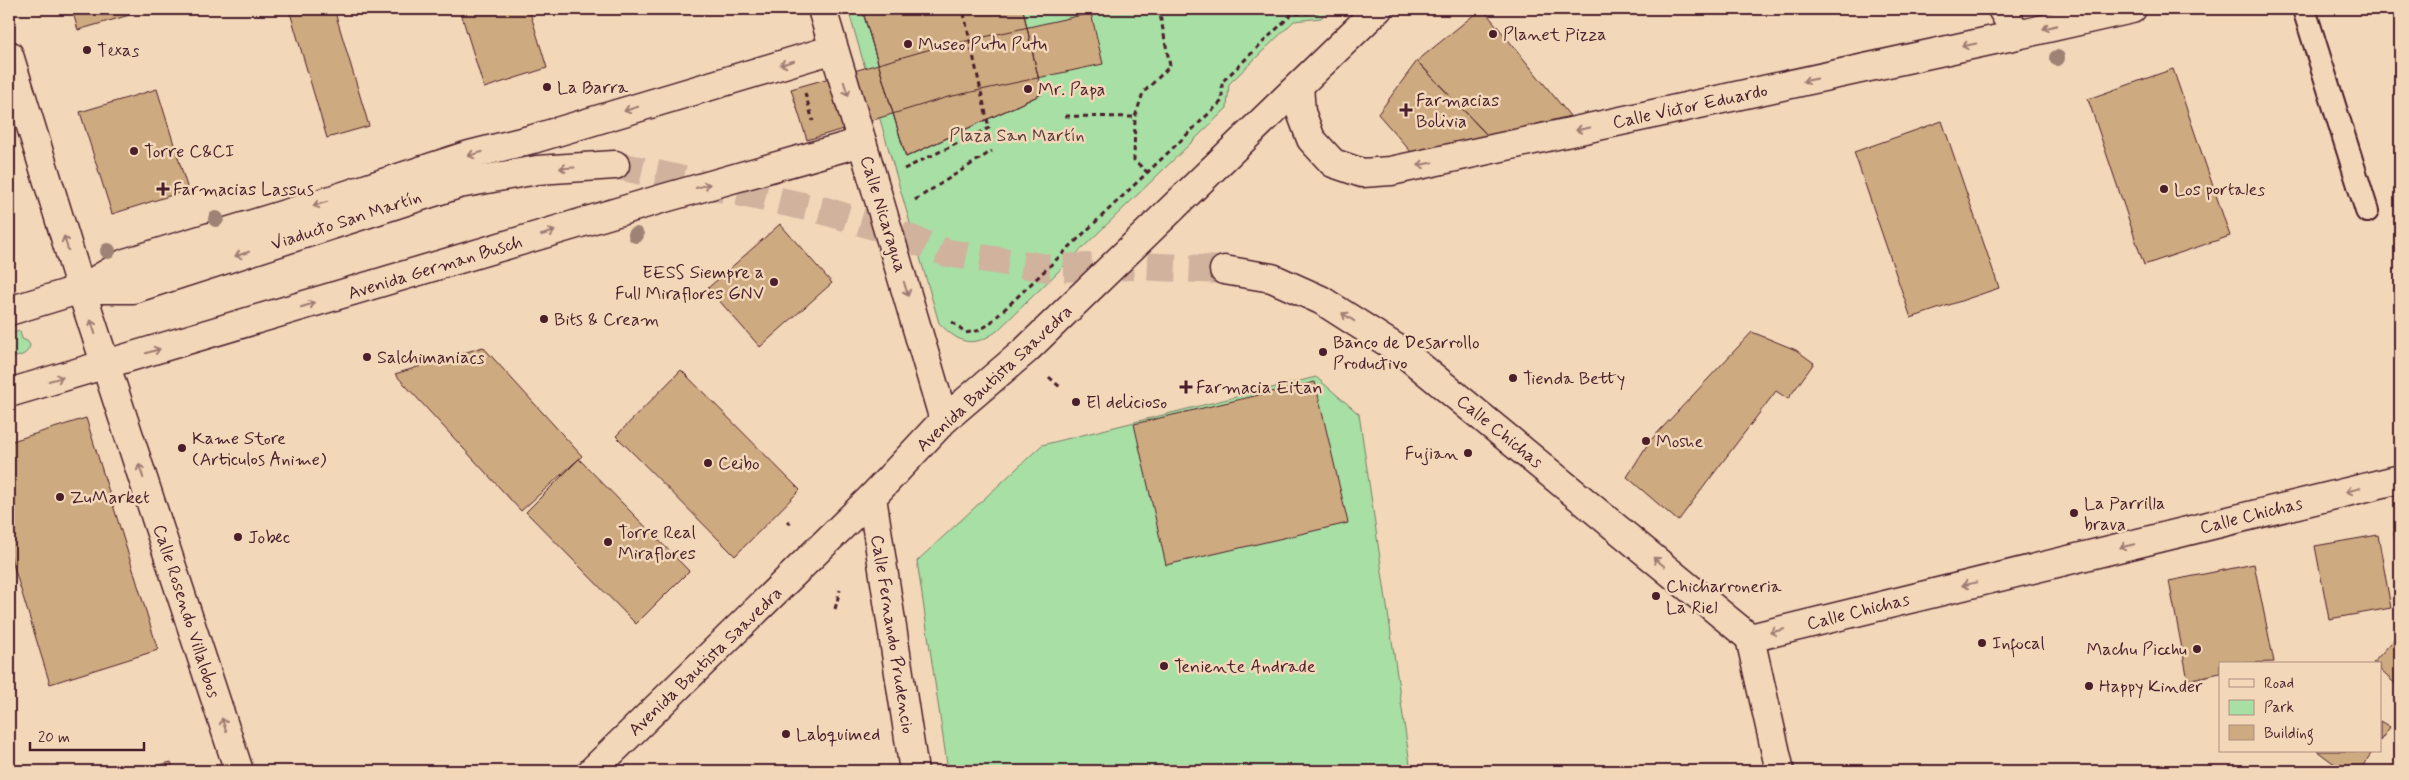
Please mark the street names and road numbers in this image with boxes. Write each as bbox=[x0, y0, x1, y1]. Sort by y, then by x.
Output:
street label: Calle Victor Eduardo bbox=[1610, 79, 1770, 135]
street label: Calle Nicaragua bbox=[854, 153, 912, 276]
street label: Viaducto San Martín bbox=[268, 185, 425, 257]
street label: Avenida German Busch bbox=[345, 230, 526, 306]
street label: Avenida Bautista Saavedra bbox=[911, 300, 1078, 458]
street label: Calle Chichas bbox=[1451, 389, 1548, 474]
street label: Calle Chichas bbox=[2197, 492, 2305, 540]
street label: Calle Rosendo Villalobos bbox=[147, 521, 225, 701]
street label: Calle Fernando Prudencio bbox=[864, 533, 920, 735]
street label: Avenida Bautista Saavedra bbox=[623, 582, 788, 742]
street label: Calle Chichas bbox=[1804, 588, 1912, 636]

